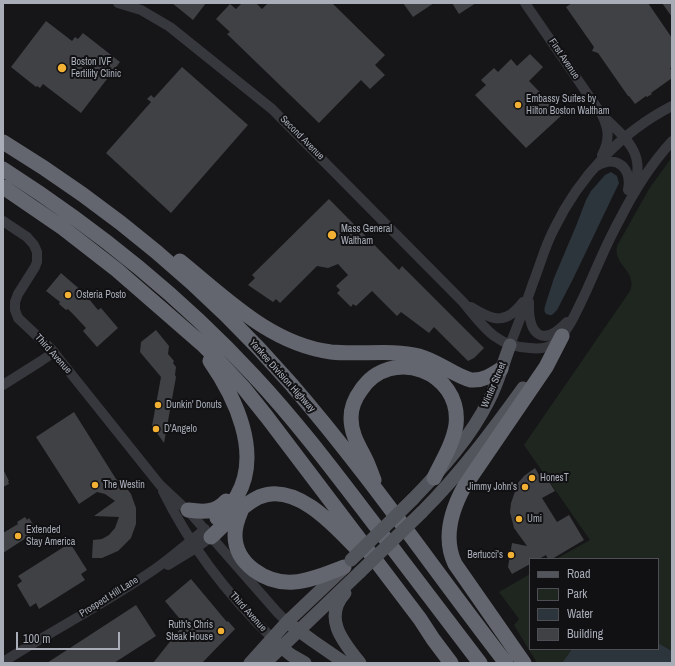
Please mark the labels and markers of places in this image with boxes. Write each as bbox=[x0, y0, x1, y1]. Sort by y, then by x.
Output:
place label: Boston IVF Fertility Clinic bbox=[71, 56, 121, 80]
marker: Boston IVF Fertility Clinic bbox=[56, 62, 68, 74]
place label: Embassy Suites by Hilton Boston Waltham bbox=[526, 93, 610, 116]
marker: Embassy Suites by Hilton Boston Waltham bbox=[513, 100, 523, 110]
place label: Mass General Waltham bbox=[341, 223, 392, 246]
marker: Mass General Waltham bbox=[326, 229, 338, 241]
place label: Osteria Posto bbox=[76, 289, 126, 301]
marker: Osteria Posto bbox=[63, 290, 73, 300]
place label: Dunkin' Donuts bbox=[166, 399, 222, 411]
marker: Dunkin' Donuts bbox=[153, 400, 163, 410]
place label: D'Angelo bbox=[164, 423, 197, 435]
marker: D'Angelo bbox=[151, 424, 161, 434]
place label: HonesT bbox=[540, 472, 569, 484]
marker: HonesT bbox=[527, 473, 537, 483]
place label: The Westin bbox=[103, 479, 145, 491]
marker: The Westin bbox=[90, 480, 100, 490]
place label: Jimmy John's bbox=[467, 481, 517, 493]
marker: Jimmy John's bbox=[520, 482, 530, 492]
place label: Umi bbox=[527, 513, 542, 525]
marker: Umi bbox=[514, 514, 524, 524]
place label: Extended Stay America bbox=[26, 524, 75, 548]
marker: Extended Stay America bbox=[13, 531, 23, 541]
place label: Bertucci's bbox=[467, 549, 503, 561]
marker: Bertucci's bbox=[506, 550, 516, 560]
place label: Ruth's Chris Steak House bbox=[166, 619, 213, 642]
marker: Ruth's Chris Steak House bbox=[216, 626, 226, 636]

